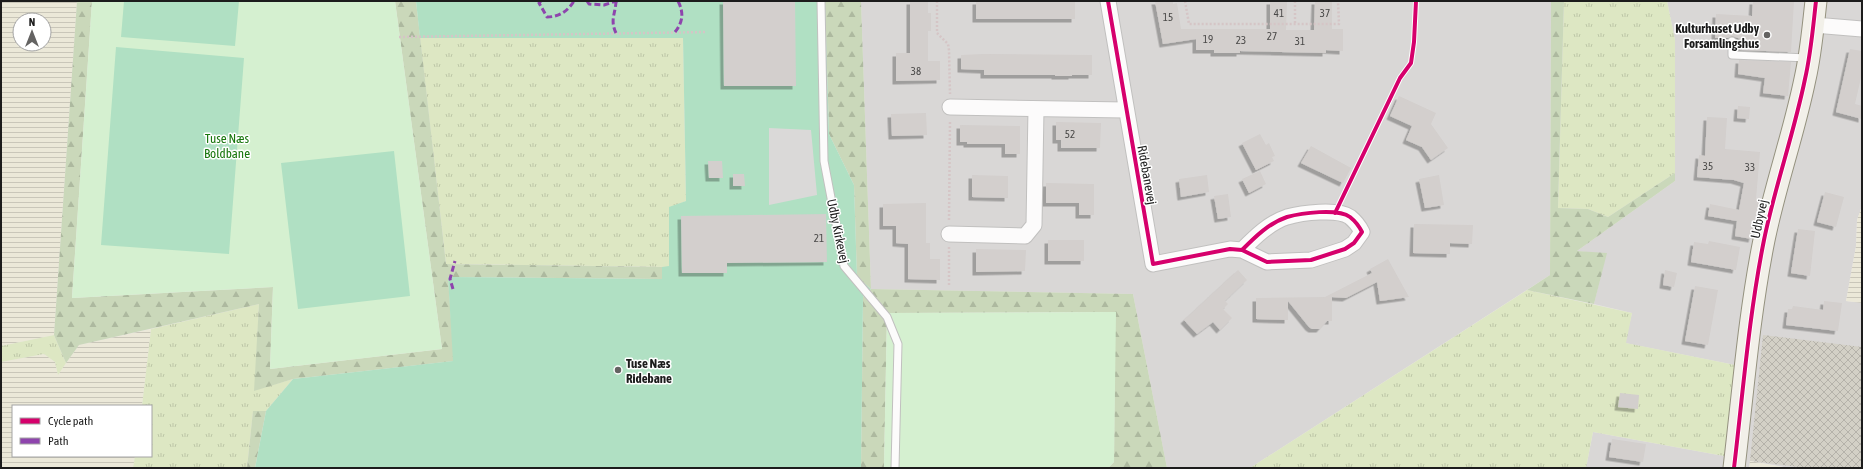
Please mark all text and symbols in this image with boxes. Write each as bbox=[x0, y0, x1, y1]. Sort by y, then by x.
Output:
house number: 41 bbox=[1274, 7, 1284, 19]
house number: 37 bbox=[1320, 7, 1330, 19]
house number: 15 bbox=[1163, 11, 1173, 23]
north arrow bbox=[12, 12, 52, 52]
text: N bbox=[29, 16, 35, 28]
place label: Kulturhuset Udby Forsamlingshus bbox=[1675, 21, 1760, 51]
house number: 27 bbox=[1267, 30, 1277, 42]
marker: Kulturhuset Udby Forsamlingshus bbox=[1762, 30, 1772, 40]
house number: 19 bbox=[1203, 33, 1213, 45]
house number: 23 bbox=[1236, 34, 1246, 46]
house number: 31 bbox=[1295, 35, 1305, 47]
house number: 38 bbox=[911, 65, 921, 77]
house number: 52 bbox=[1065, 128, 1075, 140]
park label: Tuse Næs Boldbane bbox=[204, 131, 250, 161]
street label: Ridebanevej bbox=[1134, 144, 1160, 206]
house number: 35 bbox=[1703, 160, 1713, 172]
house number: 33 bbox=[1745, 161, 1755, 173]
street label: Udby Kirkevej bbox=[824, 197, 852, 265]
street label: Udbyvej bbox=[1748, 198, 1770, 240]
house number: 21 bbox=[814, 232, 824, 244]
place label: Tuse Næs Ridebane bbox=[626, 356, 672, 386]
marker: Tuse Næs Ridebane bbox=[613, 365, 623, 375]
legend bbox=[12, 405, 152, 457]
text: Cycle path bbox=[48, 414, 93, 428]
text: Path bbox=[48, 434, 69, 448]

